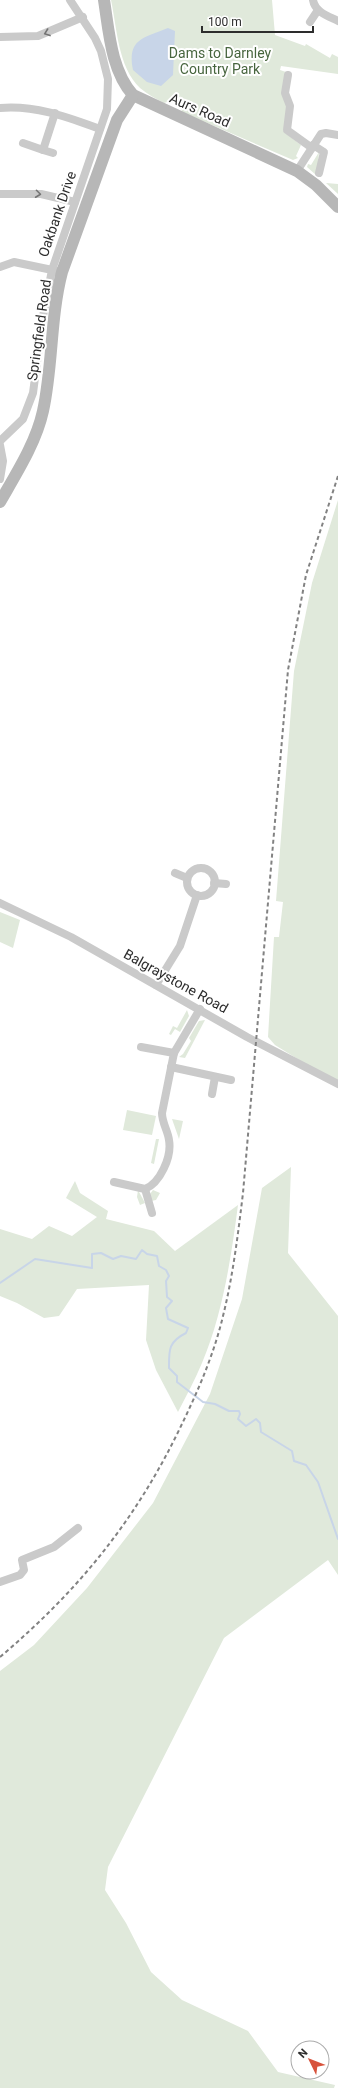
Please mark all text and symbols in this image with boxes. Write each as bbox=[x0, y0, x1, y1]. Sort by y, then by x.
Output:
scale bar bbox=[202, 8, 313, 34]
text: 100 m bbox=[208, 15, 242, 29]
one-way arrow bbox=[44, 28, 51, 37]
park label: Dams to Darnley Country Park bbox=[169, 45, 272, 77]
street label: Aurs Road bbox=[167, 90, 233, 130]
street label: Oakbank Drive bbox=[35, 169, 79, 259]
one-way arrow bbox=[35, 189, 41, 198]
street label: Springfield Road bbox=[24, 278, 54, 382]
street label: Balgraystone Road bbox=[121, 946, 231, 1016]
north arrow bbox=[290, 2040, 330, 2080]
text: N bbox=[296, 2046, 311, 2061]

